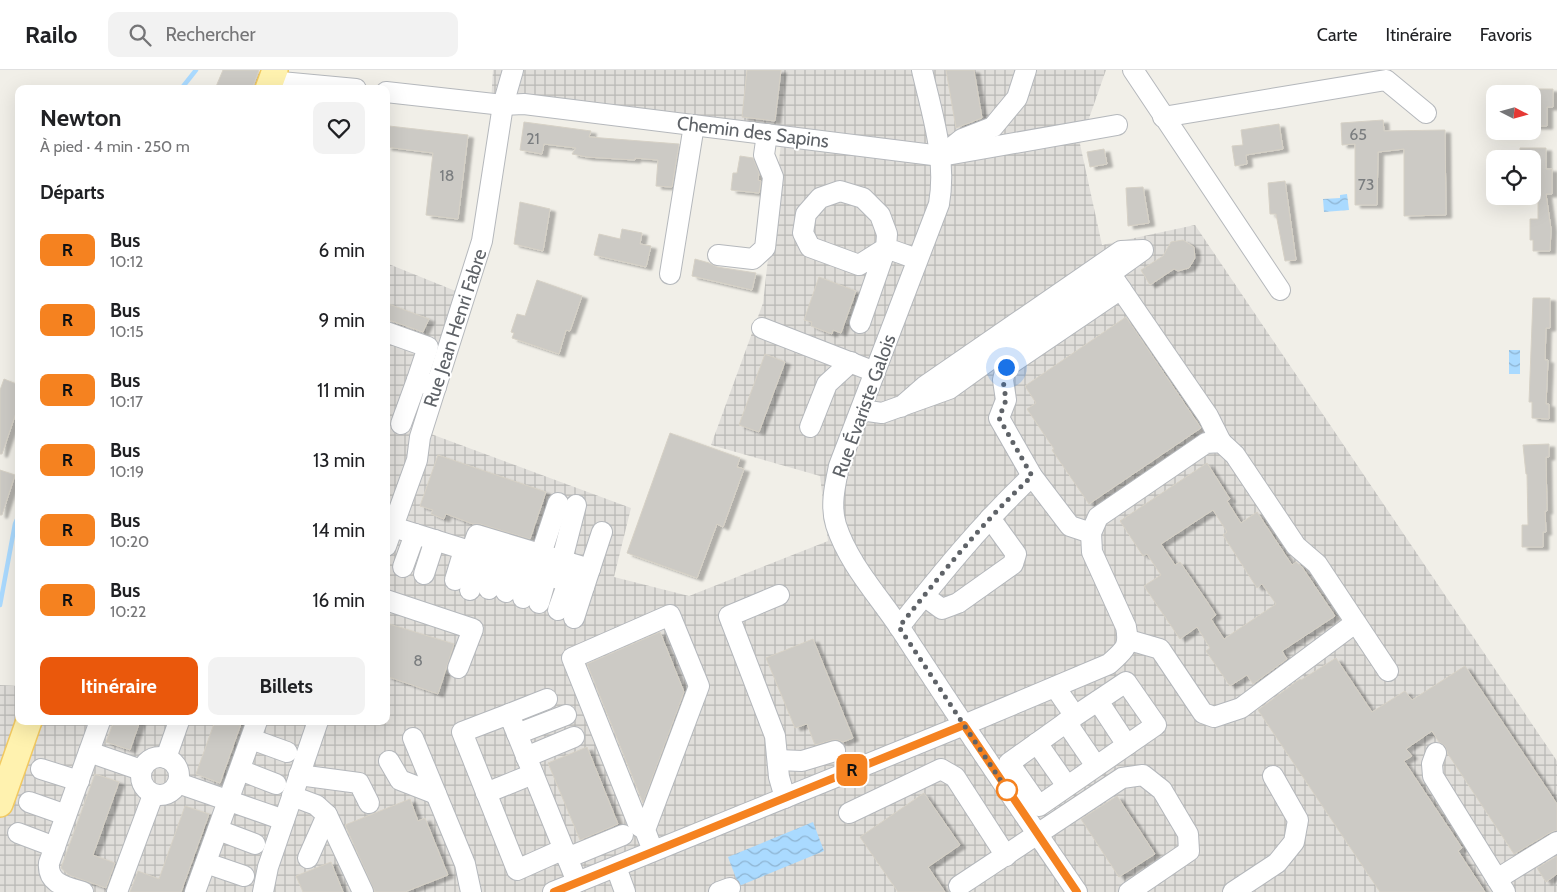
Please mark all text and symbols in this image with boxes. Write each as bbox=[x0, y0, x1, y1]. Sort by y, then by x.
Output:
search box bbox=[108, 12, 458, 57]
text: Railo bbox=[25, 20, 78, 49]
icon: search bbox=[126, 21, 154, 49]
text: Rechercher bbox=[166, 23, 255, 46]
text: Carte bbox=[1317, 24, 1357, 46]
text: Itinéraire bbox=[1385, 24, 1452, 46]
text: Favoris bbox=[1480, 24, 1532, 46]
north arrow bbox=[1486, 85, 1541, 140]
map controls bbox=[1486, 85, 1541, 205]
button: heart bbox=[313, 102, 365, 154]
text: Newton bbox=[40, 103, 122, 132]
street label: Chemin des Sapins bbox=[676, 111, 830, 153]
house number: 65 bbox=[1349, 125, 1367, 144]
house number: 21 bbox=[526, 129, 540, 148]
text: À pied · 4 min · 250 m bbox=[40, 137, 190, 156]
button: locate bbox=[1486, 150, 1541, 205]
house number: 18 bbox=[440, 166, 454, 185]
house number: 73 bbox=[1358, 175, 1374, 194]
text: Départs bbox=[40, 181, 105, 204]
text: Bus bbox=[110, 229, 140, 252]
text: R bbox=[62, 239, 73, 261]
text: 6 min bbox=[319, 239, 365, 262]
street label: Rue Jean Henri Fabre bbox=[419, 246, 492, 410]
text: 10:12 bbox=[110, 252, 143, 271]
text: Bus bbox=[110, 299, 140, 322]
text: R bbox=[62, 309, 73, 331]
text: 9 min bbox=[319, 309, 365, 332]
text: 10:15 bbox=[110, 322, 144, 341]
street label: Rue Évariste Galois bbox=[826, 331, 901, 481]
your location bbox=[994, 355, 1019, 380]
text: Bus bbox=[110, 369, 140, 392]
text: R bbox=[62, 379, 73, 401]
text: 11 min bbox=[317, 379, 365, 402]
text: 10:17 bbox=[110, 392, 143, 411]
text: Bus bbox=[110, 439, 140, 462]
text: R bbox=[62, 449, 73, 471]
text: 13 min bbox=[313, 449, 365, 472]
text: 10:19 bbox=[110, 462, 144, 481]
text: Bus bbox=[110, 509, 140, 532]
text: R bbox=[62, 519, 73, 541]
text: 14 min bbox=[312, 519, 365, 542]
text: 10:20 bbox=[110, 532, 149, 551]
text: Bus bbox=[110, 579, 140, 602]
text: R bbox=[62, 589, 73, 611]
text: 16 min bbox=[312, 589, 365, 612]
text: 10:22 bbox=[110, 602, 146, 621]
house number: 8 bbox=[413, 651, 423, 670]
button: Itinéraire bbox=[40, 657, 198, 715]
button: Billets bbox=[208, 657, 365, 715]
line badge: R bbox=[836, 754, 868, 786]
text: R bbox=[846, 759, 858, 781]
unlabelled marker bbox=[996, 779, 1018, 801]

